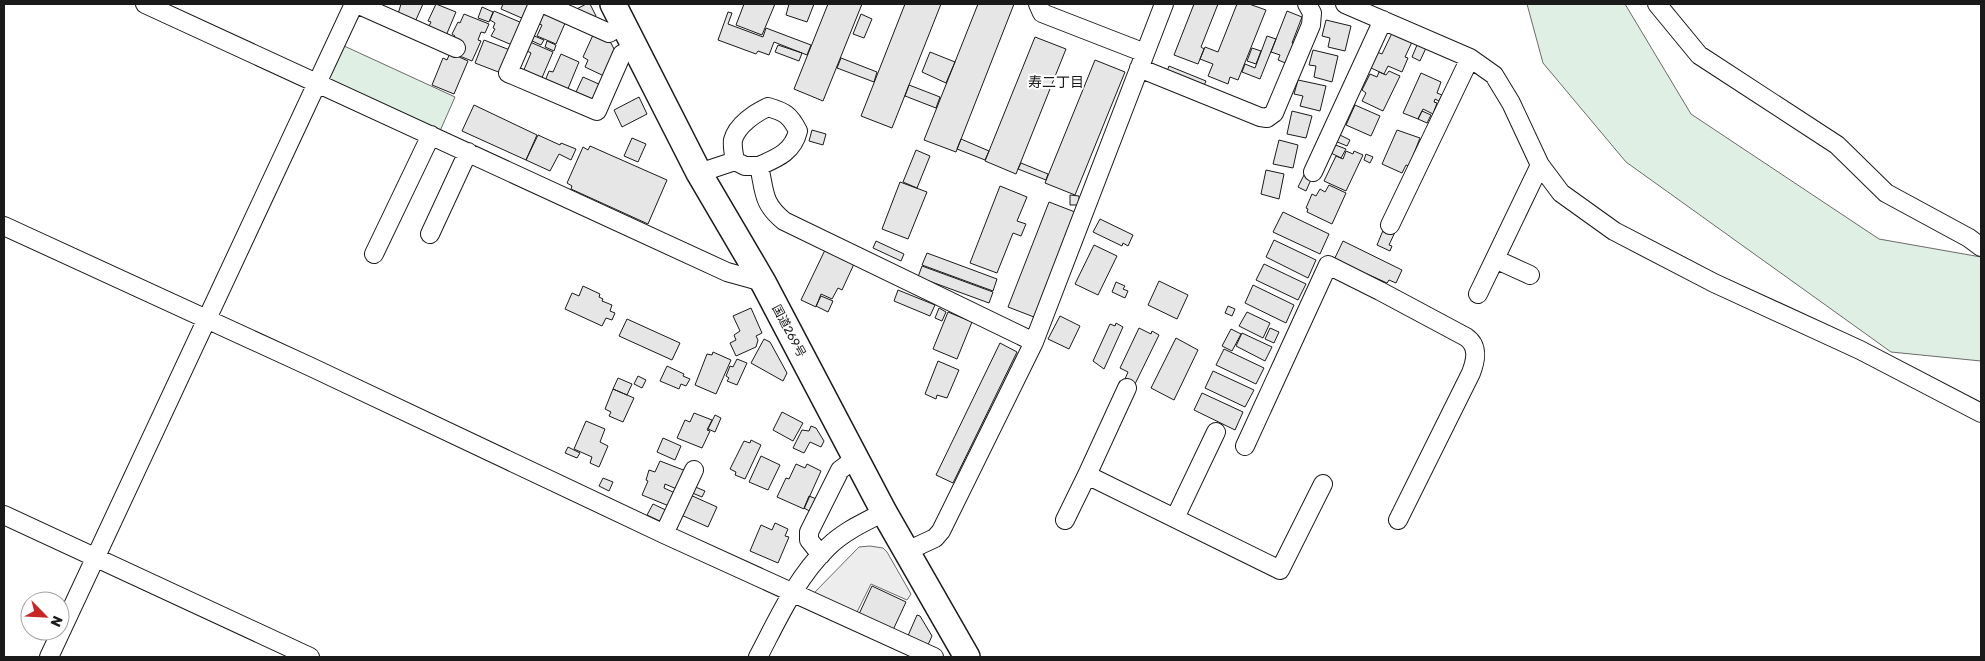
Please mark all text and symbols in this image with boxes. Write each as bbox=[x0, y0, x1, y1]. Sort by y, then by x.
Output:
district label: 寿二丁目 bbox=[1028, 74, 1084, 91]
street label: 国道269号 bbox=[769, 302, 809, 360]
north arrow bbox=[20, 591, 70, 641]
text: N bbox=[47, 613, 66, 629]

